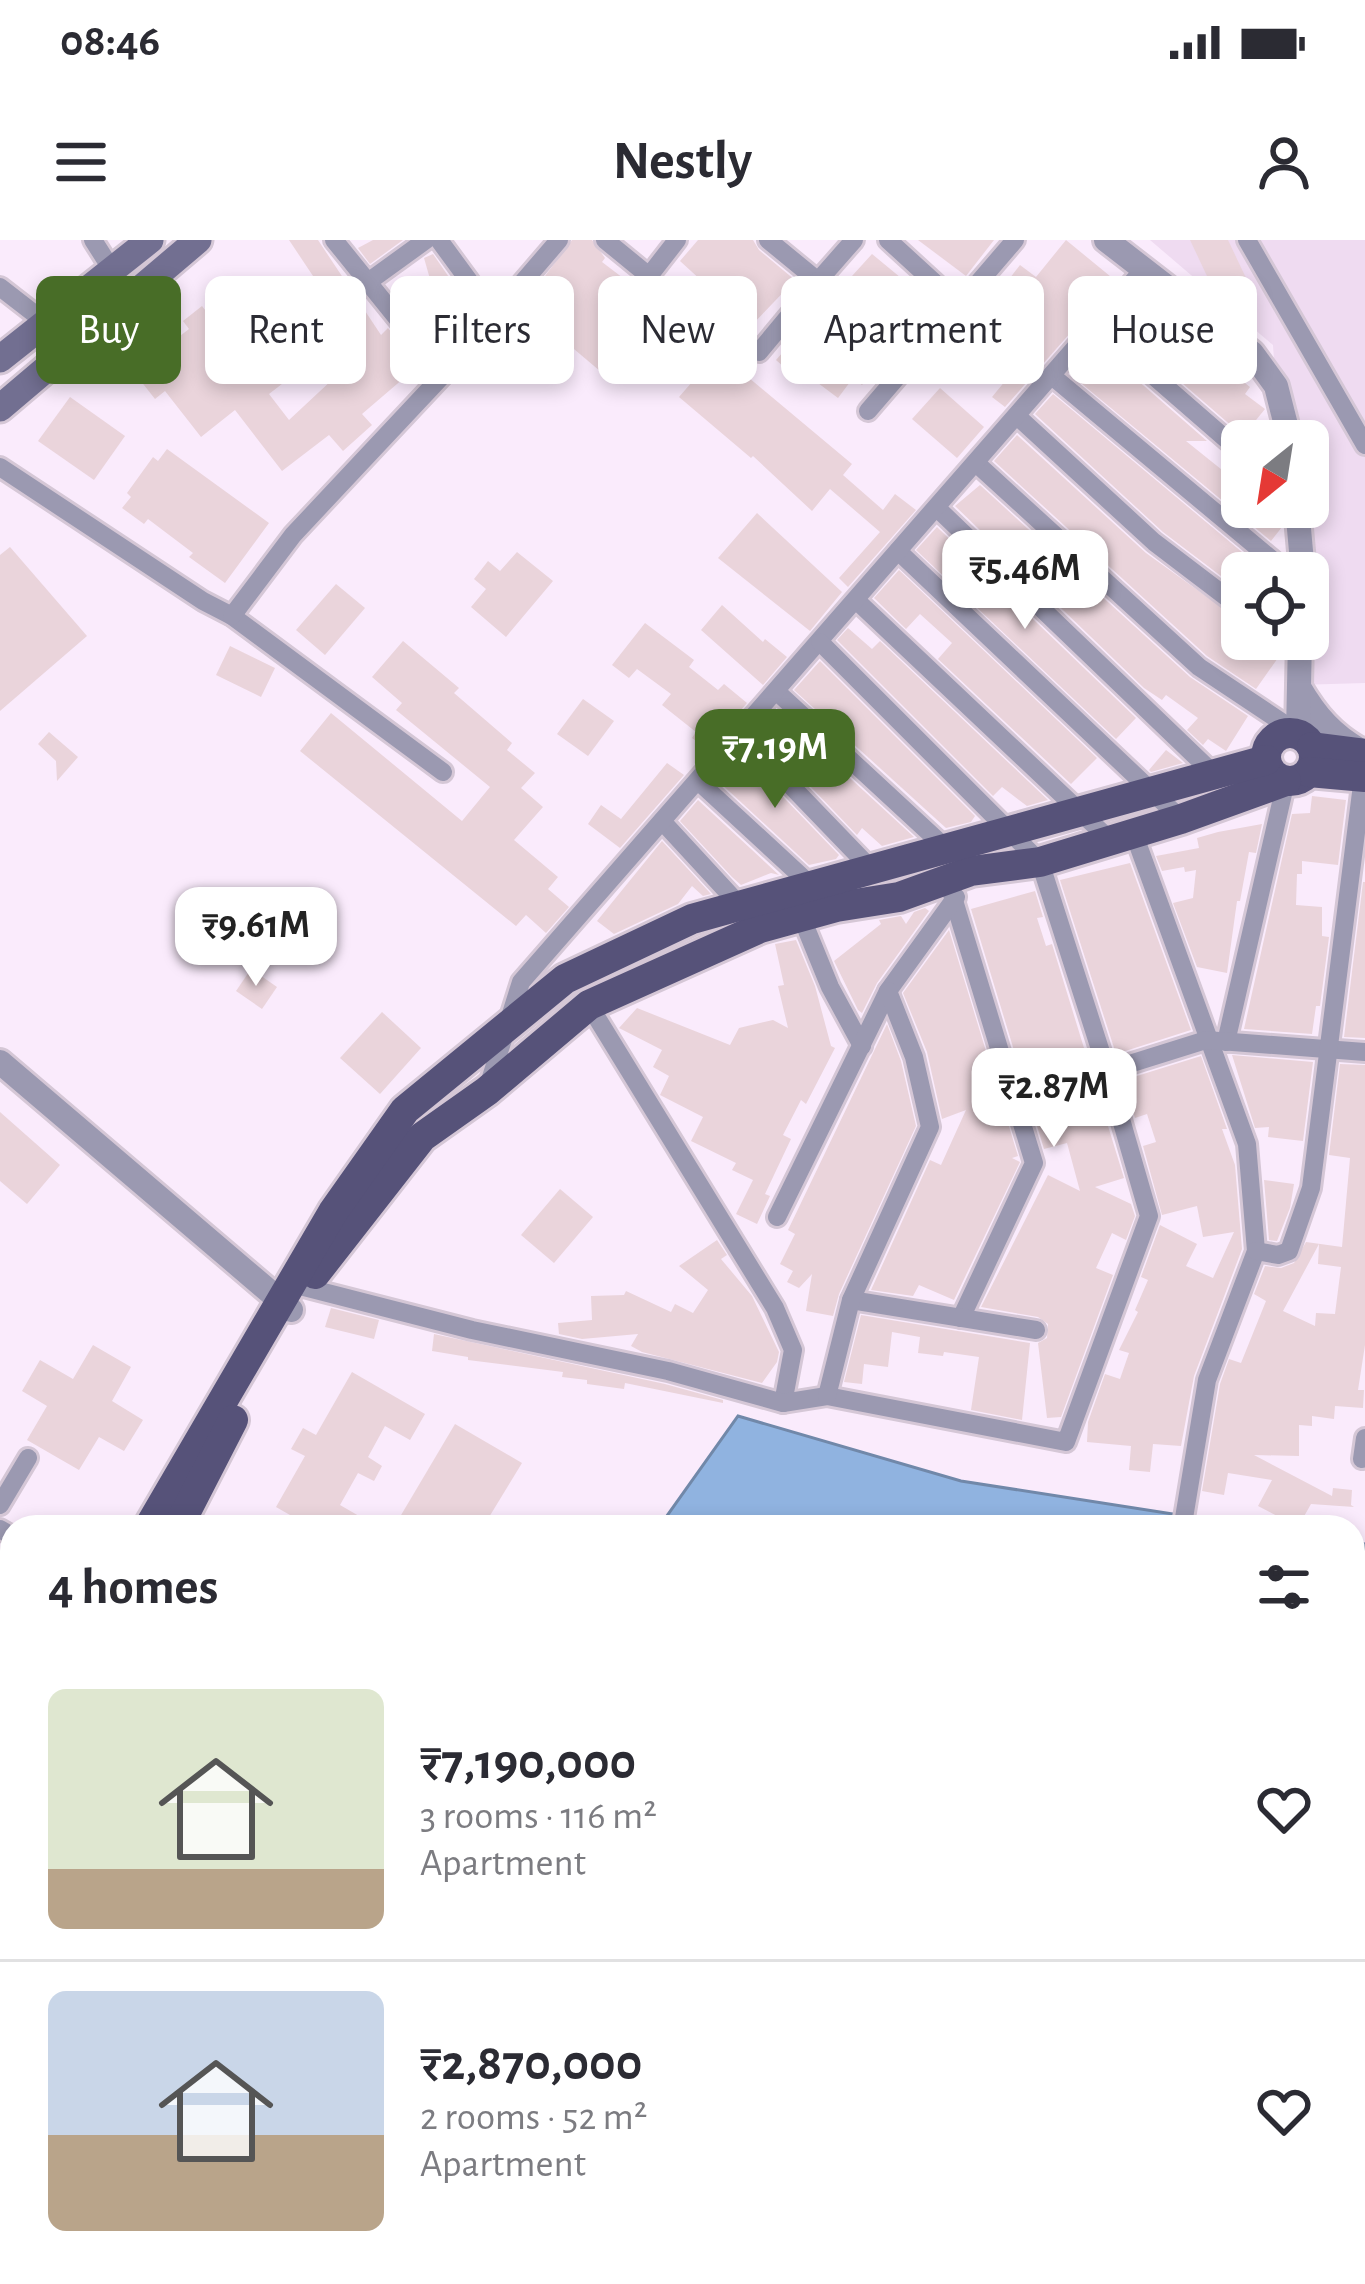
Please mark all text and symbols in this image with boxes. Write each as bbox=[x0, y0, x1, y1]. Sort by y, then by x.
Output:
text: 08:46 bbox=[60, 19, 160, 64]
icon: menu bbox=[48, 129, 114, 195]
icon: person bbox=[1251, 129, 1317, 195]
text: Nestly bbox=[613, 135, 752, 189]
chip: Buy bbox=[36, 276, 181, 384]
chip: Rent bbox=[205, 276, 366, 384]
chip: Filters bbox=[390, 276, 574, 384]
chip: New bbox=[598, 276, 757, 384]
chip: Apartment bbox=[781, 276, 1044, 384]
chip: House bbox=[1068, 276, 1257, 384]
north arrow bbox=[1221, 420, 1329, 528]
map controls bbox=[1221, 420, 1329, 660]
pin: ₹5.46M bbox=[927, 530, 1123, 632]
text: ₹5.46M bbox=[969, 549, 1081, 588]
button: locate bbox=[1221, 552, 1329, 660]
pin: ₹7.19M bbox=[677, 709, 873, 811]
text: ₹7.19M bbox=[722, 728, 828, 767]
pin: ₹9.61M bbox=[158, 887, 354, 989]
text: ₹9.61M bbox=[202, 906, 310, 945]
pin: ₹2.87M bbox=[956, 1048, 1152, 1150]
text: ₹2.87M bbox=[999, 1067, 1109, 1106]
icon: filters bbox=[1251, 1554, 1317, 1620]
text: 4 homes bbox=[48, 1562, 218, 1613]
icon: home bbox=[144, 1737, 288, 1881]
text: ₹7,190,000 bbox=[420, 1737, 636, 1788]
icon: heart bbox=[1251, 1776, 1317, 1842]
text: 3 rooms · 116 m² bbox=[420, 1797, 657, 1836]
text: Apartment bbox=[420, 1844, 586, 1883]
text: ₹2,870,000 bbox=[420, 2038, 642, 2089]
icon: home bbox=[144, 2039, 288, 2183]
icon: heart bbox=[1251, 2078, 1317, 2144]
text: 2 rooms · 52 m² bbox=[420, 2098, 647, 2137]
text: Apartment bbox=[420, 2145, 586, 2184]

